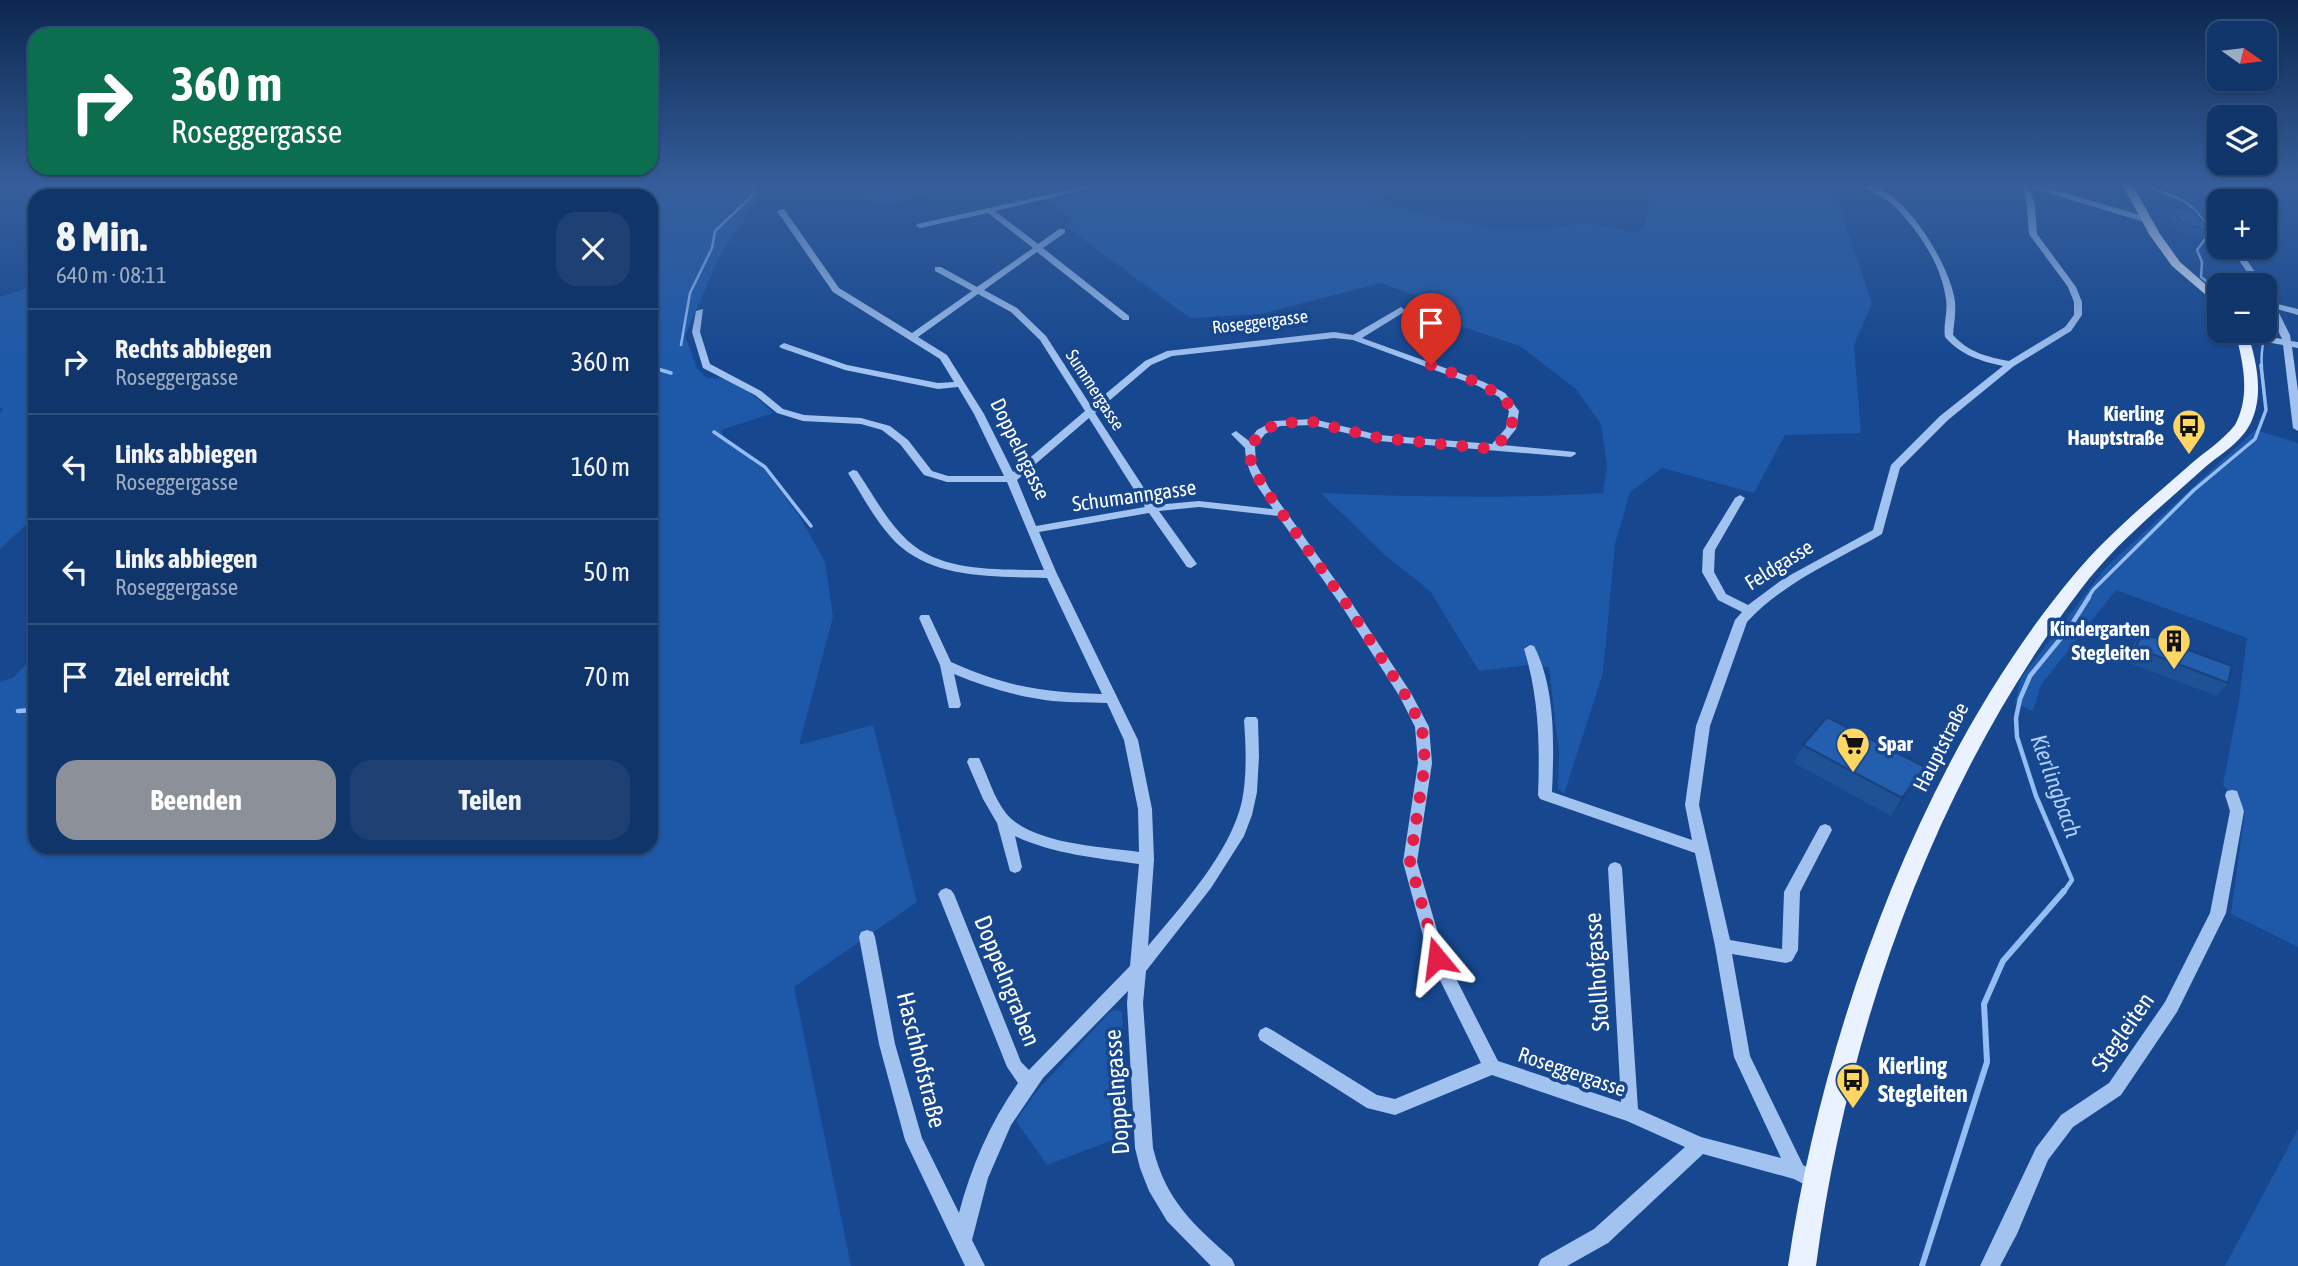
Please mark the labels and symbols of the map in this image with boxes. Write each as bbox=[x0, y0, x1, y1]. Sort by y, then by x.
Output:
north arrow bbox=[2207, 21, 2277, 91]
pin bbox=[1401, 293, 1461, 365]
street label: Roseggergasse bbox=[1211, 305, 1309, 338]
street label: Summergasse bbox=[1062, 346, 1129, 434]
street label: Doppelngasse bbox=[986, 394, 1056, 503]
place label: Kierling Hauptstraße bbox=[2067, 401, 2165, 449]
bus stop icon: Kierling Hauptstraße bbox=[2170, 407, 2208, 456]
street label: Schumanngasse bbox=[1070, 474, 1197, 516]
street label: Feldgasse bbox=[1740, 534, 1817, 594]
place label: Kindergarten Stegleiten bbox=[2050, 616, 2150, 664]
building icon: Kindergarten Stegleiten bbox=[2155, 622, 2193, 671]
street label: Hauptstraße bbox=[1908, 698, 1973, 795]
supermarket icon: Spar bbox=[1834, 725, 1872, 774]
place label: Spar bbox=[1878, 731, 1914, 755]
water label: Kierlingbach bbox=[2025, 731, 2087, 841]
street label: Doppelngraben bbox=[969, 912, 1046, 1050]
street label: Stollhofgasse bbox=[1579, 912, 1614, 1032]
position arrow bbox=[1400, 921, 1474, 995]
street label: Stegleiten bbox=[2086, 987, 2159, 1076]
street label: Haschhofstraße bbox=[892, 989, 951, 1131]
street label: Doppelngasse bbox=[1099, 1029, 1134, 1155]
street label: Roseggergasse bbox=[1515, 1041, 1629, 1101]
place label: Kierling Stegleiten bbox=[1878, 1052, 1968, 1107]
bus stop icon: Kierling Stegleiten bbox=[1834, 1061, 1872, 1110]

